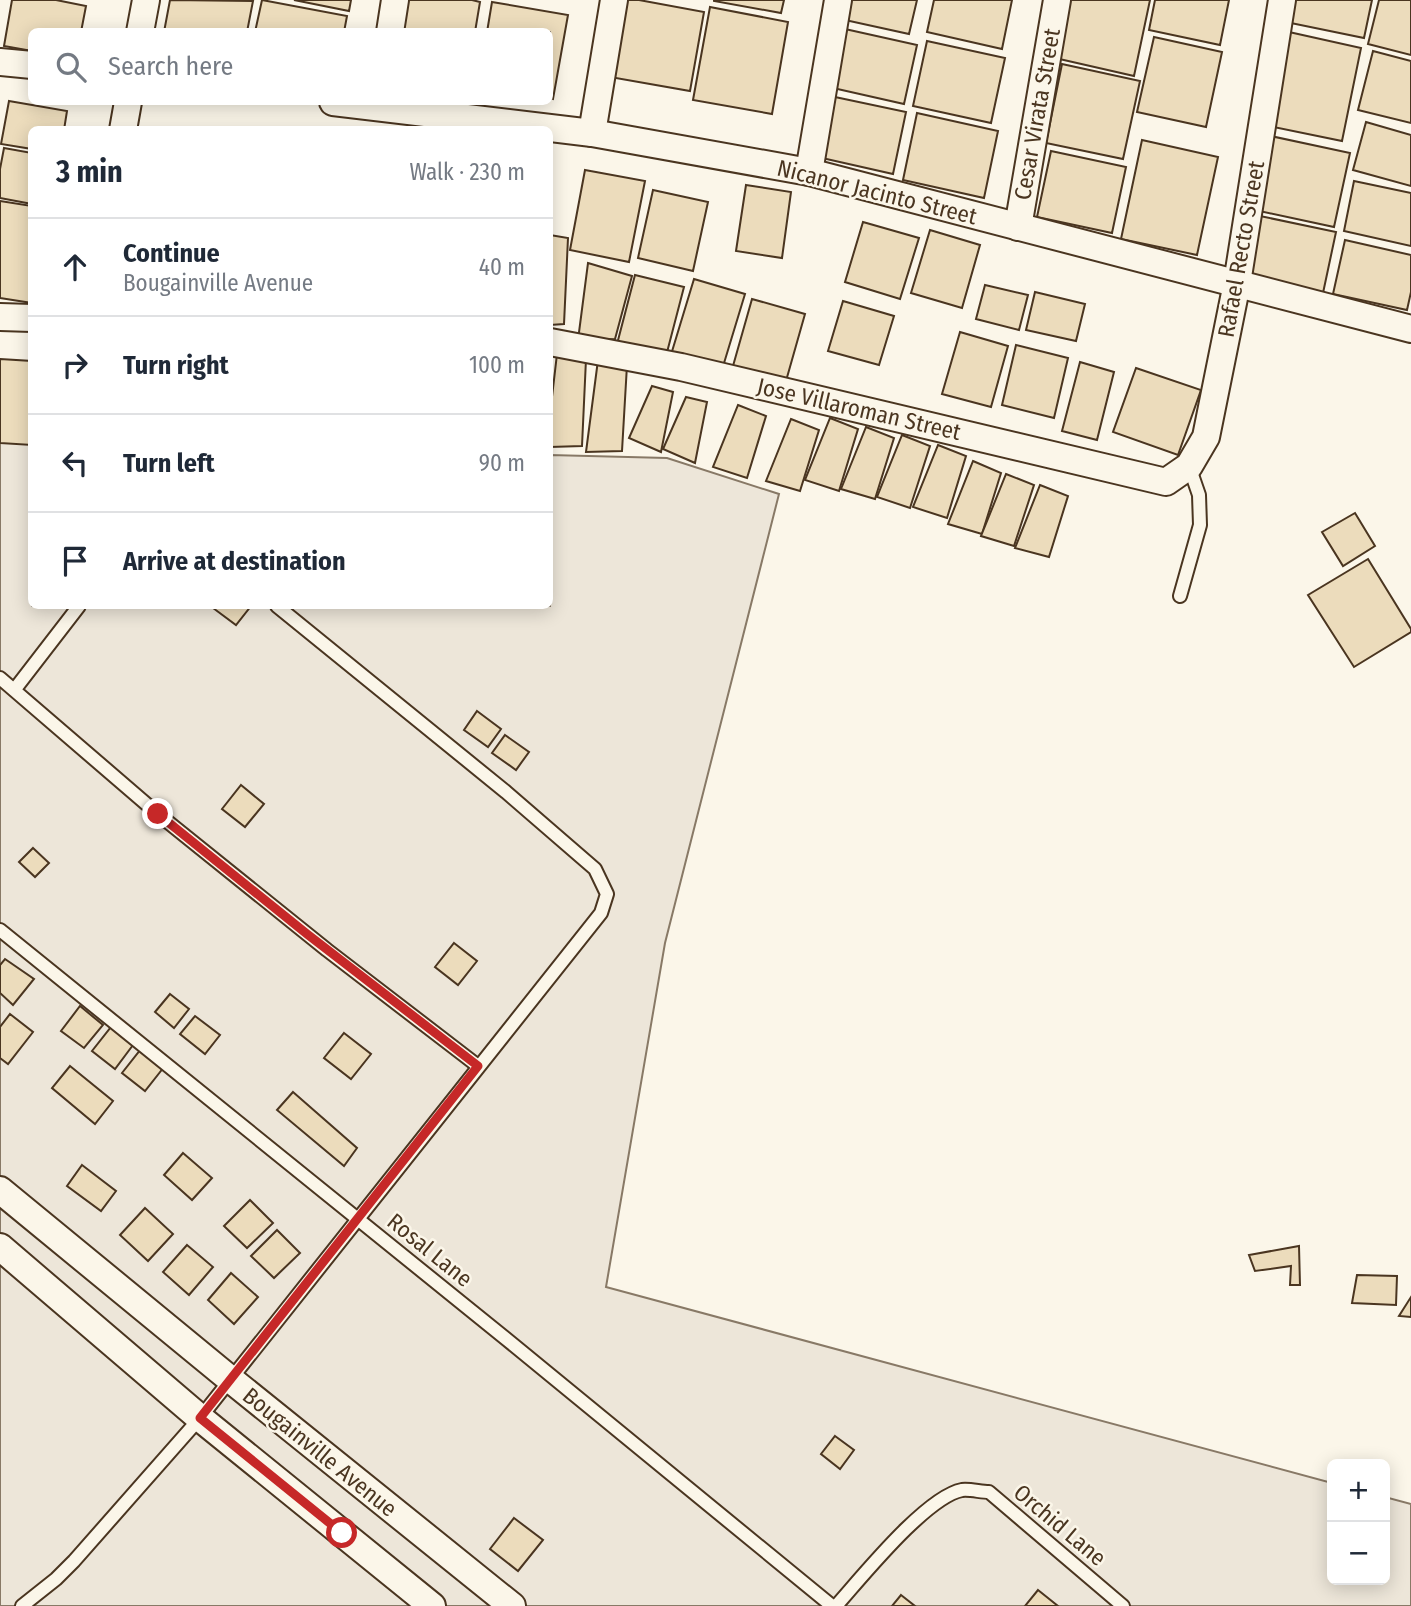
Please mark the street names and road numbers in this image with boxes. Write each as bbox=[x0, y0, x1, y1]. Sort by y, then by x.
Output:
street label: Cesar Virata Street bbox=[1008, 26, 1066, 202]
street label: Nicanor Jacinto Street bbox=[774, 154, 980, 230]
street label: Rafael Recto Street bbox=[1212, 158, 1270, 340]
street label: Jose Villaroman Street bbox=[754, 372, 964, 446]
street label: Rosal Lane bbox=[382, 1207, 478, 1293]
street label: Bougainville Avenue bbox=[237, 1381, 403, 1523]
street label: Orchid Lane bbox=[1008, 1478, 1112, 1572]

